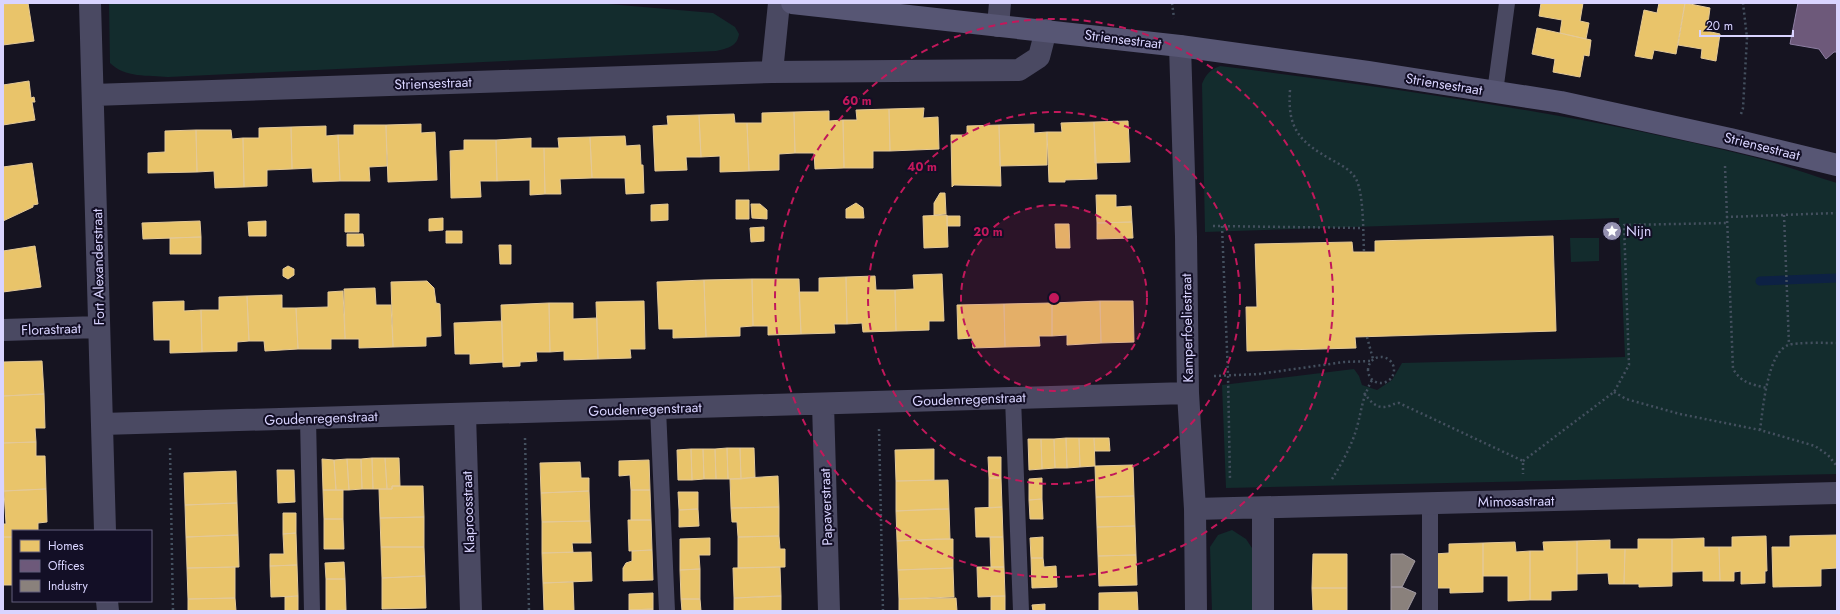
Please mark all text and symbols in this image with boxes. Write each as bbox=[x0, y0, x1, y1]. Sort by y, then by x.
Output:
scale bar bbox=[1700, 12, 1793, 38]
text: 20 m bbox=[1706, 17, 1733, 35]
street label: Striensestraat bbox=[1083, 24, 1163, 54]
street label: Striensestraat bbox=[1404, 68, 1484, 100]
street label: Striensestraat bbox=[394, 72, 473, 94]
text: 60 m bbox=[842, 92, 872, 110]
street label: Striensestraat bbox=[1722, 127, 1803, 165]
text: 40 m bbox=[907, 158, 937, 176]
street label: Fort Alexanderstraat bbox=[87, 208, 109, 325]
place icon: Nijn bbox=[1601, 220, 1623, 242]
place label: Nijn bbox=[1626, 221, 1651, 241]
text: 20 m bbox=[973, 223, 1003, 241]
street label: Kamperfoeliestraat bbox=[1176, 273, 1198, 383]
centre of rings bbox=[1047, 291, 1061, 305]
street label: Florastraat bbox=[21, 318, 82, 340]
street label: Goudenregenstraat bbox=[912, 387, 1027, 411]
street label: Goudenregenstraat bbox=[588, 397, 703, 421]
street label: Goudenregenstraat bbox=[264, 406, 379, 430]
street label: Papaverstraat bbox=[815, 467, 837, 546]
street label: Klaproosstraat bbox=[457, 470, 479, 553]
street label: Mimosastraat bbox=[1478, 490, 1555, 512]
legend bbox=[12, 530, 152, 602]
text: Homes bbox=[48, 537, 84, 555]
text: Offices bbox=[48, 557, 84, 575]
text: Industry bbox=[48, 577, 89, 595]

